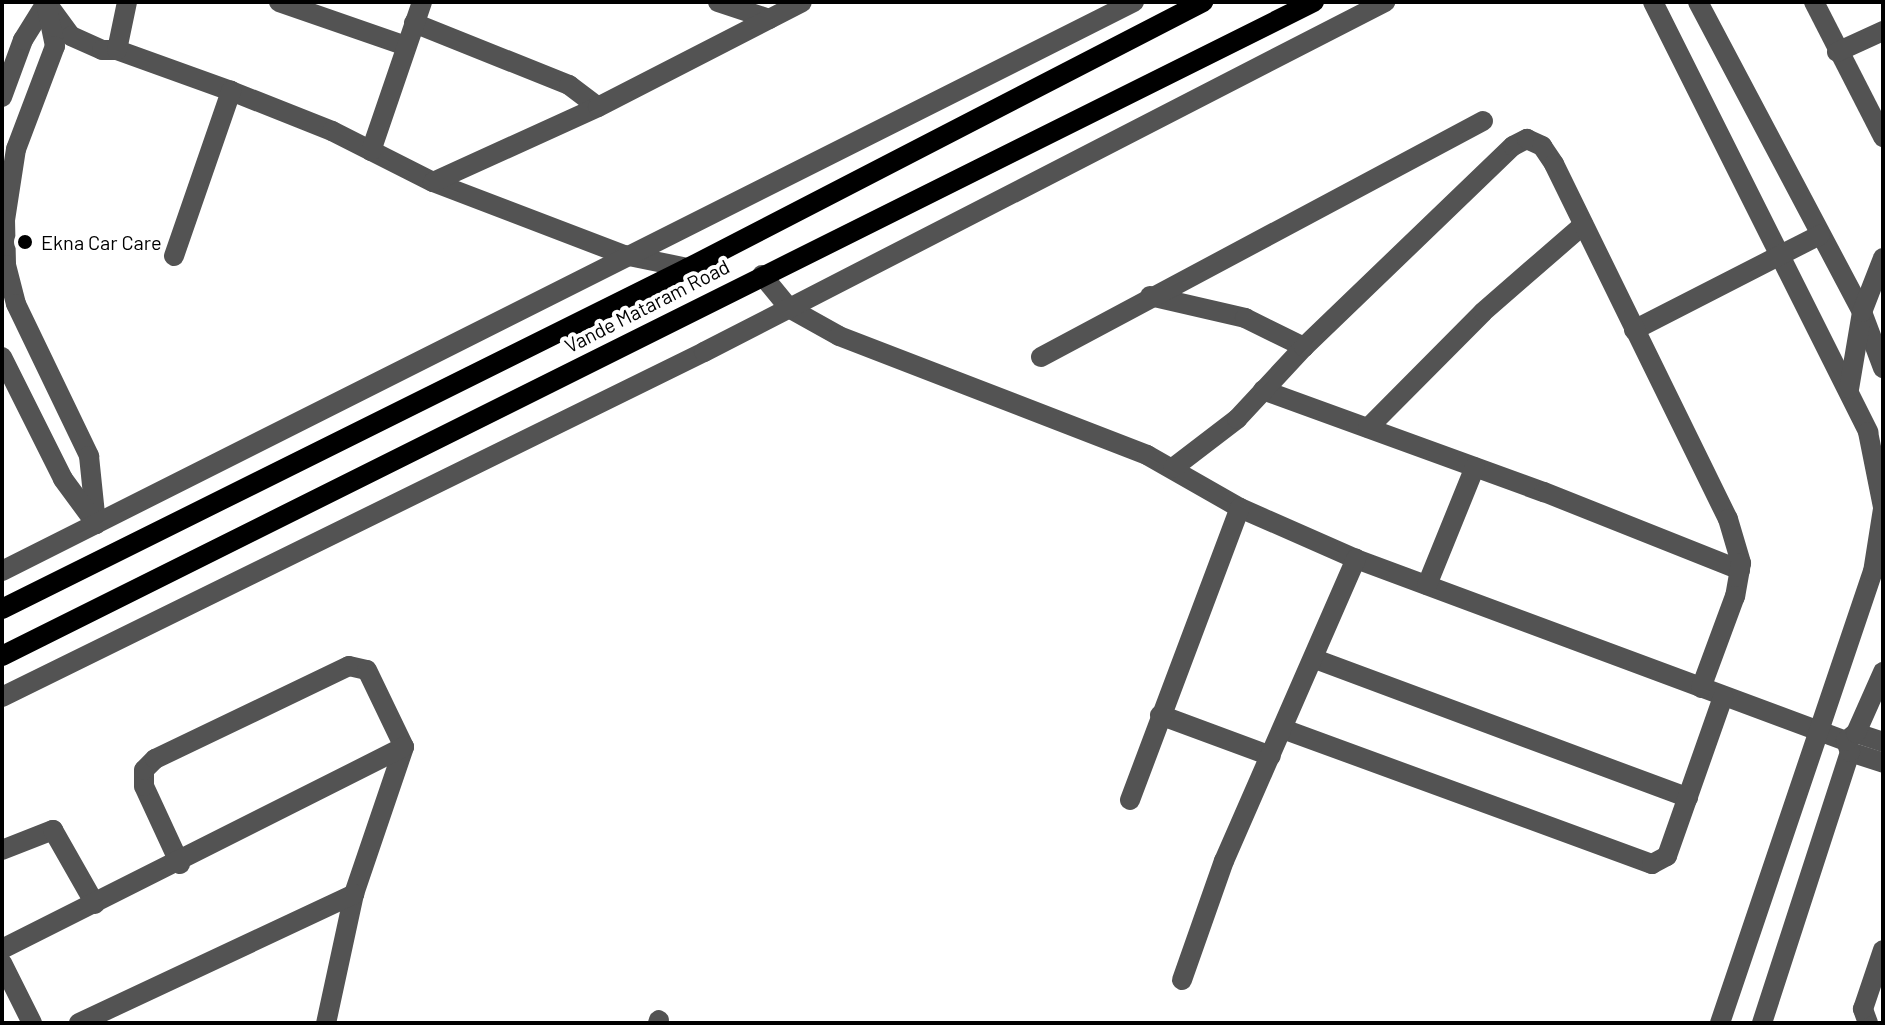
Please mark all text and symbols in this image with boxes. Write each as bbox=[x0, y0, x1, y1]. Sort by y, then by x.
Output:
place label: Ekna Car Care bbox=[41, 230, 162, 254]
marker: Ekna Car Care bbox=[16, 233, 34, 251]
street label: Vande Mataram Road bbox=[561, 254, 733, 358]

